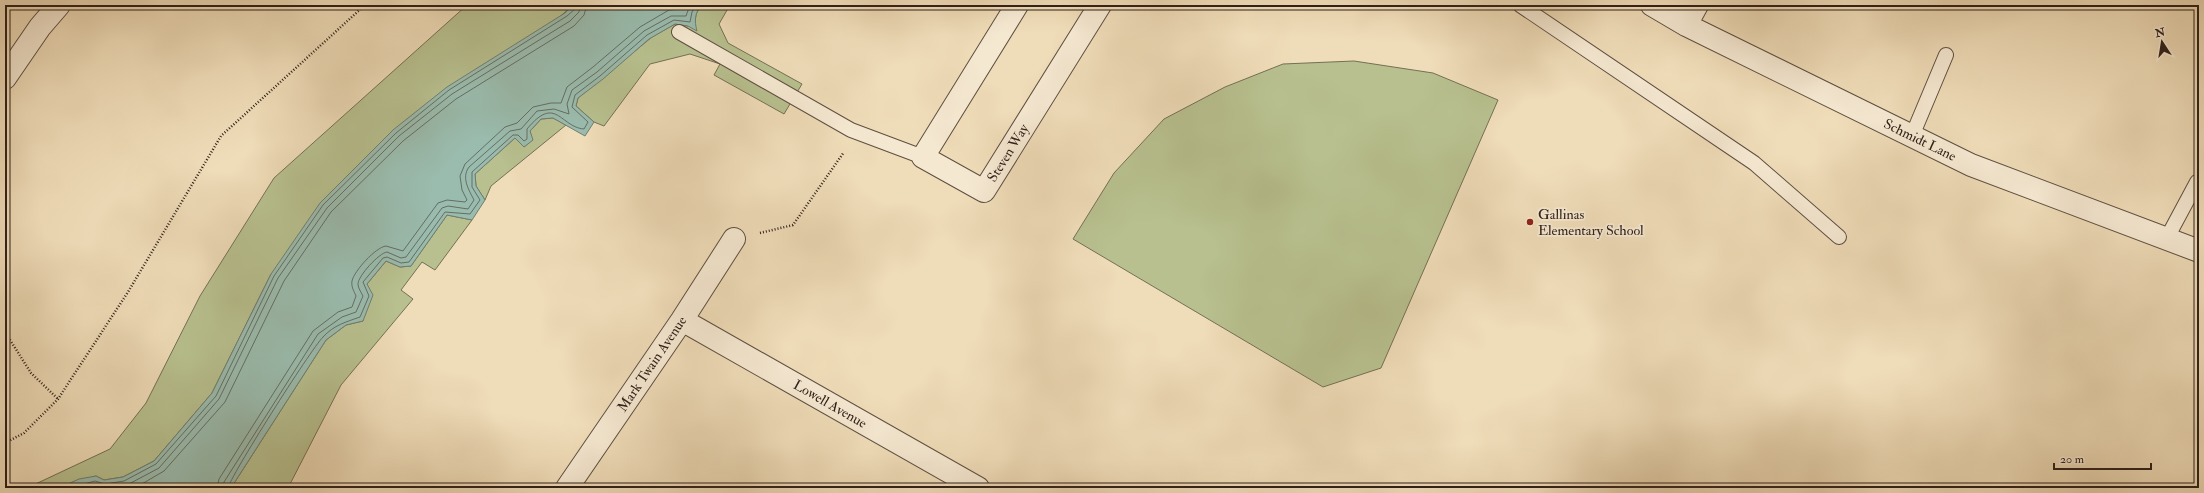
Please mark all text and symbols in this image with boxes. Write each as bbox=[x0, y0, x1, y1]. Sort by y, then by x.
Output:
north arrow bbox=[2142, 22, 2182, 62]
text: N bbox=[2153, 25, 2167, 40]
street label: Schmidt Lane bbox=[1881, 115, 1959, 165]
street label: Steven Way bbox=[984, 120, 1034, 186]
place label: Gallinas Elementary School bbox=[1538, 206, 1644, 240]
marker: Gallinas Elementary School bbox=[1525, 217, 1535, 227]
street label: Mark Twain Avenue bbox=[614, 313, 690, 415]
street label: Lowell Avenue bbox=[790, 376, 870, 432]
scale bar bbox=[2054, 445, 2151, 471]
text: 20 m bbox=[2060, 452, 2085, 467]

